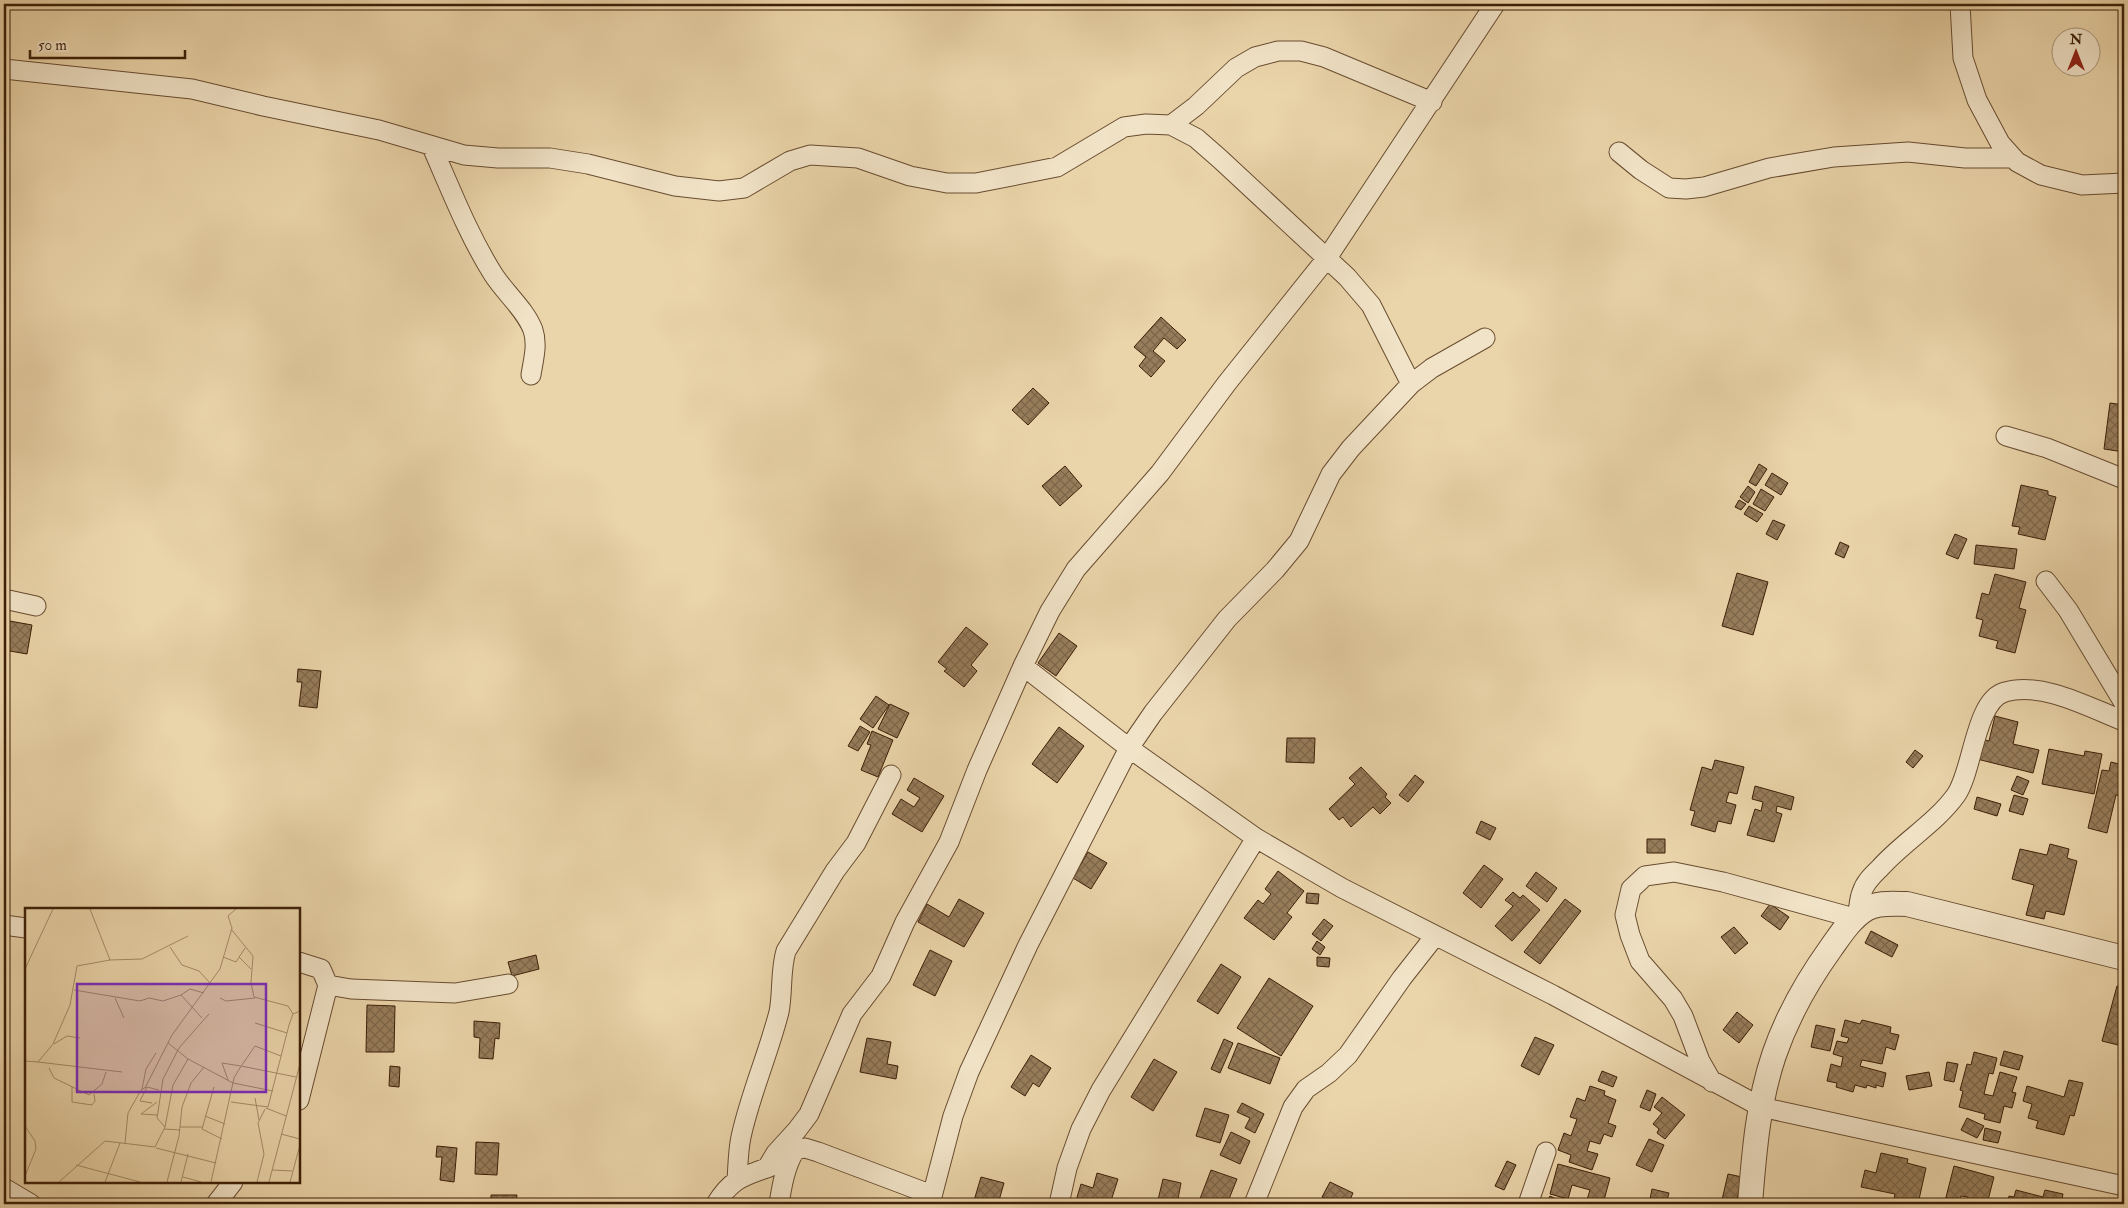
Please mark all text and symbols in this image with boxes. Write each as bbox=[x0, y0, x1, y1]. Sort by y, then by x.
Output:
scale bar bbox=[30, 28, 185, 60]
north arrow bbox=[2050, 28, 2100, 78]
text: N bbox=[2069, 31, 2083, 48]
text: 50 m bbox=[38, 36, 67, 55]
inset map bbox=[25, 908, 300, 1183]

